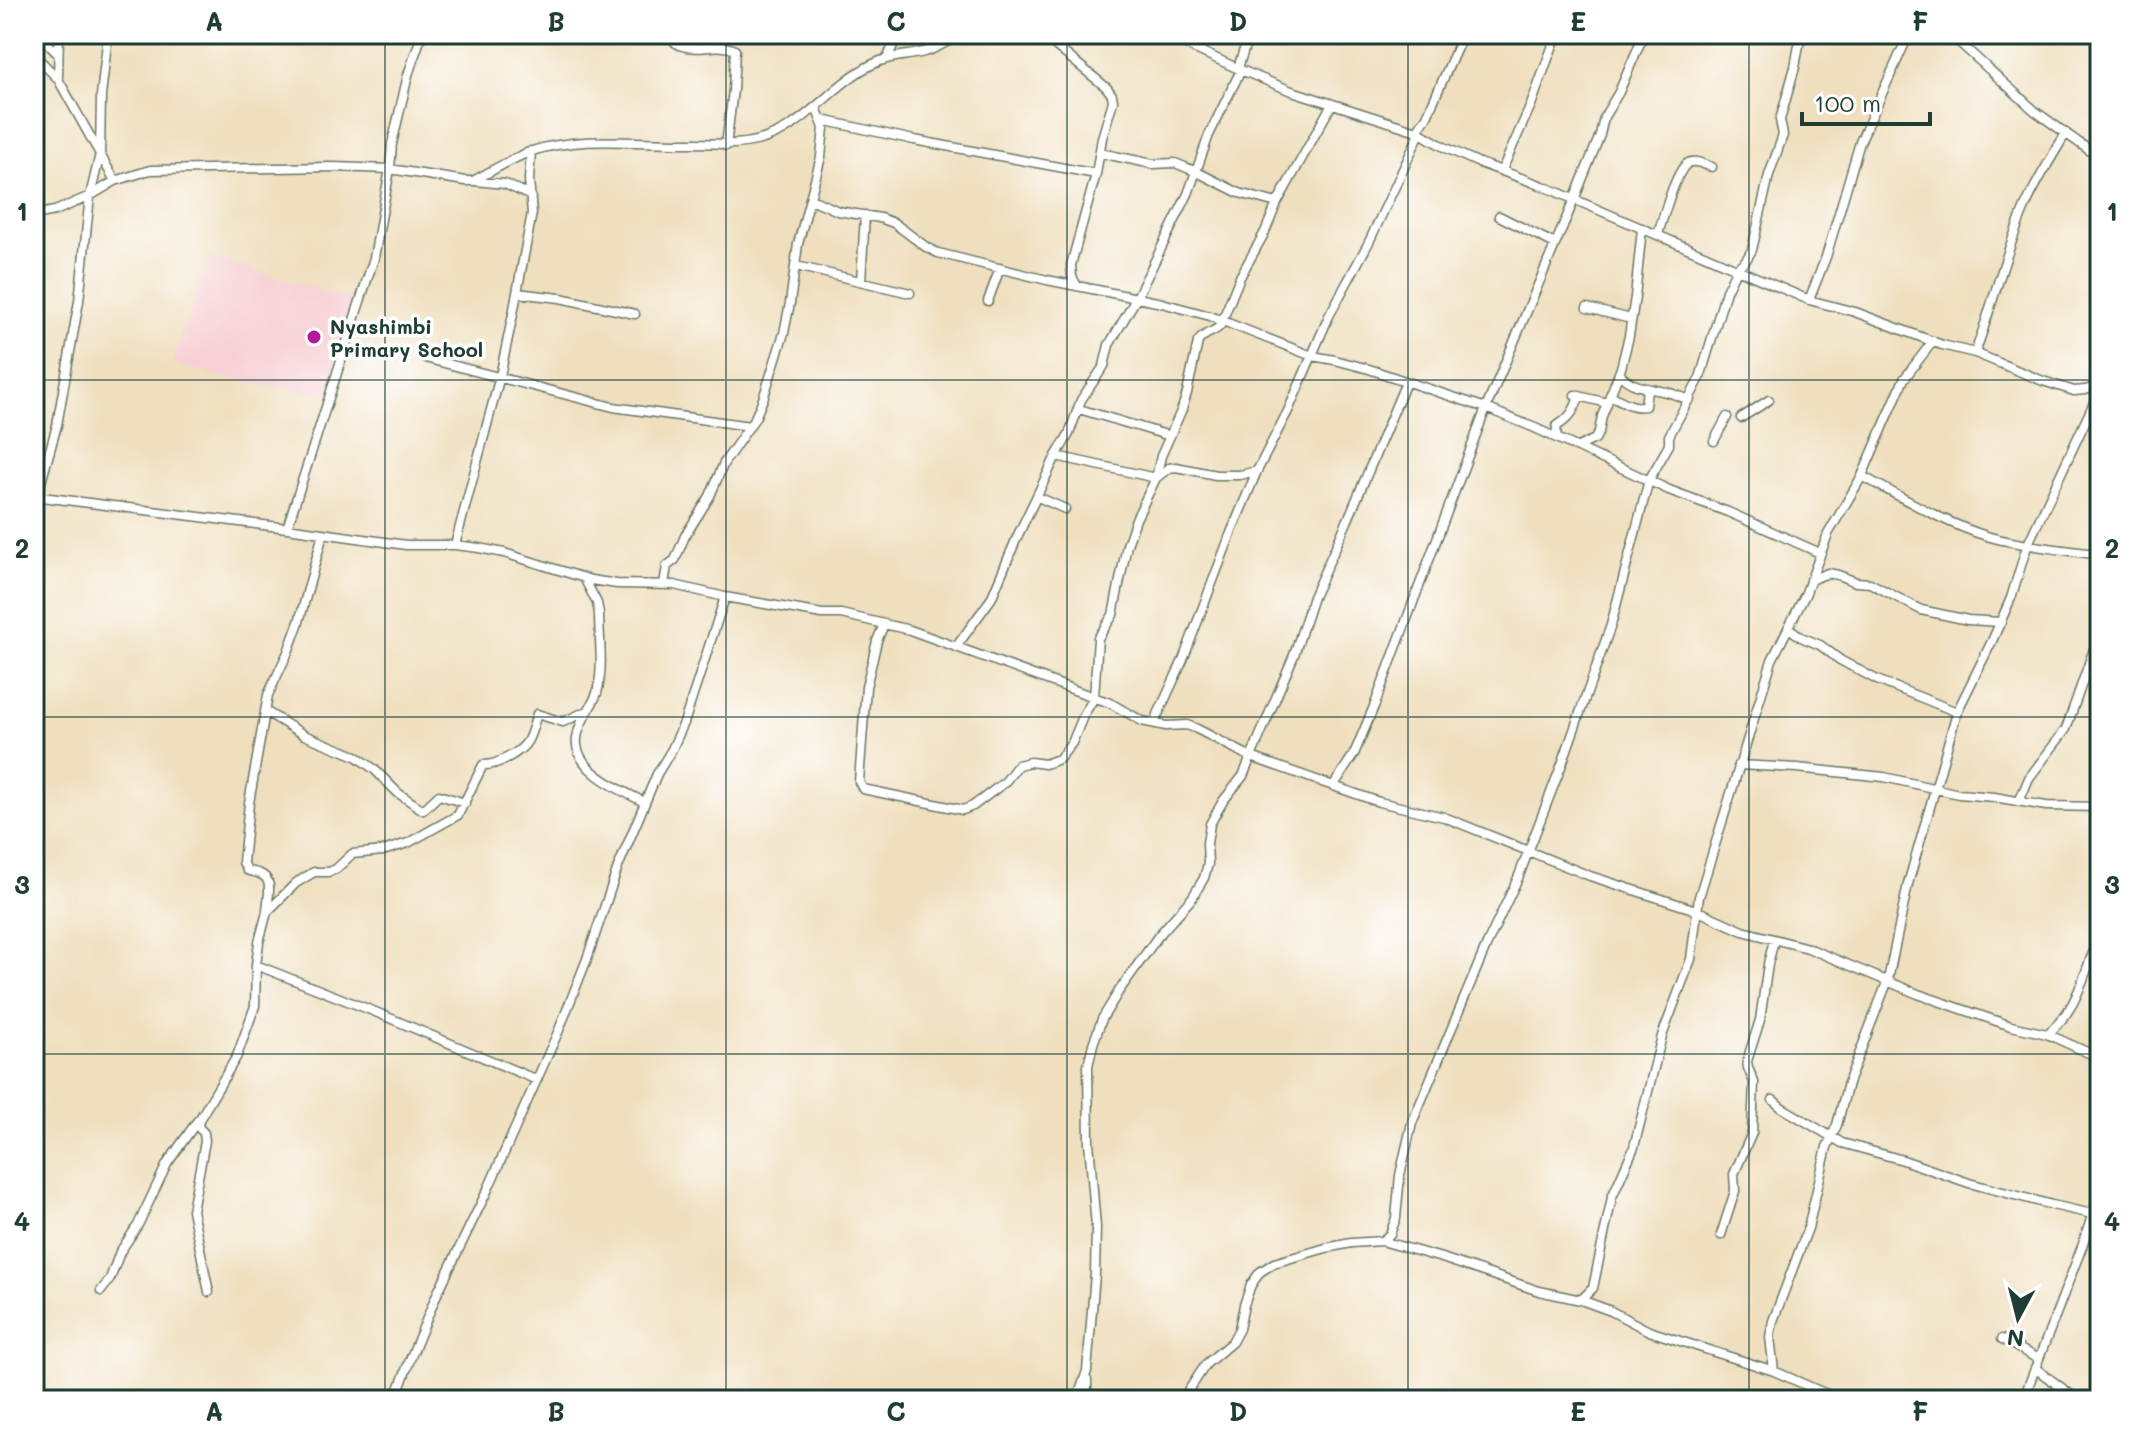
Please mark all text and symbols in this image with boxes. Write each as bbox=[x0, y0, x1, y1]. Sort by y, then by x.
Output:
text: A bbox=[205, 4, 223, 38]
text: B bbox=[547, 4, 565, 38]
text: C bbox=[886, 4, 906, 38]
text: D bbox=[1229, 4, 1247, 38]
text: E bbox=[1570, 4, 1586, 38]
text: F bbox=[1912, 4, 1928, 38]
scale bar bbox=[1802, 76, 1930, 126]
text: 100 m bbox=[1814, 87, 1881, 118]
text: 1 bbox=[16, 194, 28, 228]
text: 1 bbox=[2106, 194, 2118, 228]
place label: Nyashimbi Primary School bbox=[330, 313, 483, 362]
marker: Nyashimbi Primary School bbox=[305, 328, 323, 346]
text: 2 bbox=[15, 531, 29, 565]
text: 2 bbox=[2105, 531, 2119, 565]
text: 3 bbox=[14, 867, 30, 901]
text: 3 bbox=[2104, 867, 2120, 901]
text: 4 bbox=[14, 1204, 30, 1238]
text: 4 bbox=[2104, 1204, 2120, 1238]
north arrow bbox=[1978, 1278, 2058, 1358]
text: N bbox=[2005, 1323, 2026, 1354]
text: A bbox=[205, 1394, 223, 1428]
text: B bbox=[547, 1394, 565, 1428]
text: C bbox=[886, 1394, 906, 1428]
text: D bbox=[1229, 1394, 1247, 1428]
text: E bbox=[1570, 1394, 1586, 1428]
text: F bbox=[1912, 1394, 1928, 1428]

